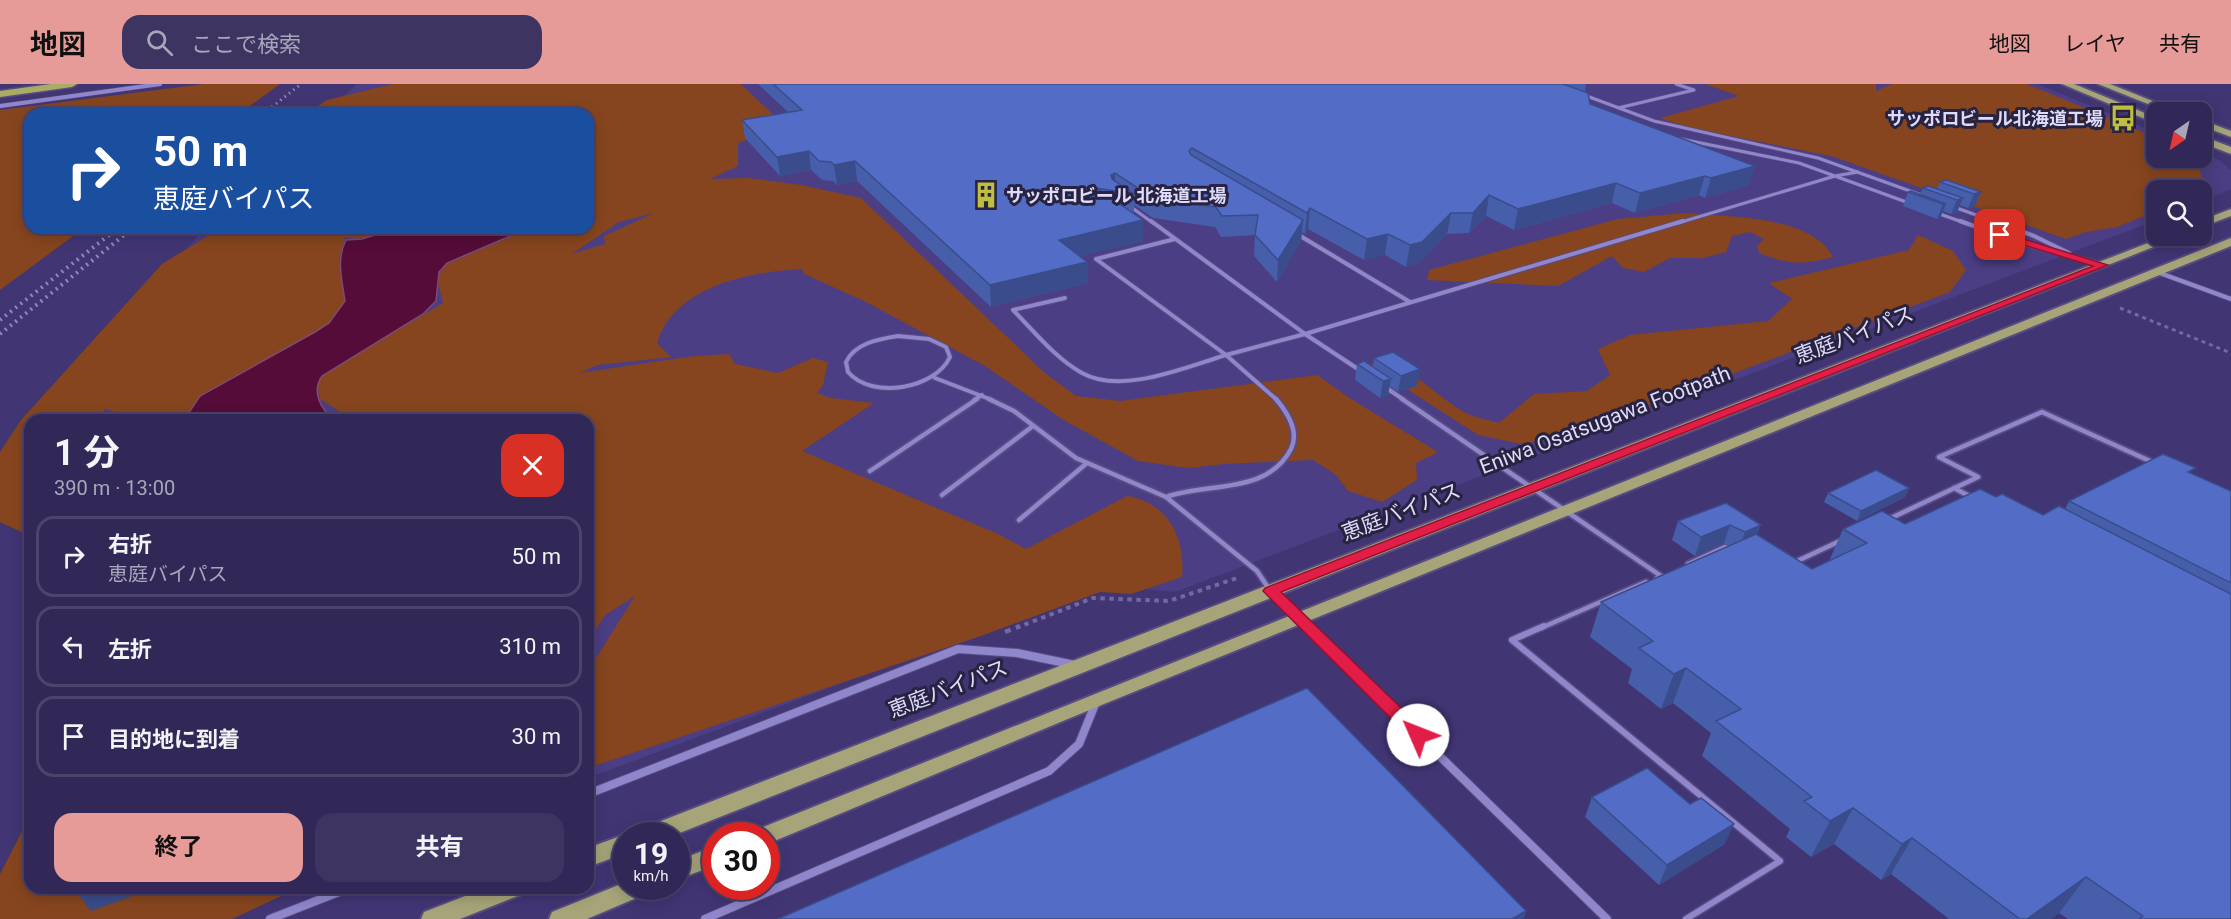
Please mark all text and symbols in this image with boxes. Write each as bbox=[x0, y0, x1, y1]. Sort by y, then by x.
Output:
search box bbox=[122, 15, 542, 69]
icon: search bbox=[143, 26, 176, 59]
text: 地図 bbox=[30, 28, 86, 61]
text: ここで検索 bbox=[191, 32, 301, 57]
text: 地図 bbox=[1989, 32, 2031, 56]
text: レイヤ bbox=[2064, 32, 2126, 56]
text: 共有 bbox=[2159, 32, 2201, 56]
north arrow bbox=[2146, 102, 2212, 168]
map controls bbox=[2146, 102, 2212, 246]
bus stop icon: サッポロビール北海道工場 bbox=[2108, 103, 2138, 133]
place label: サッポロビール北海道工場 bbox=[1887, 108, 2103, 129]
text: 50 m bbox=[153, 127, 248, 176]
icon: right bbox=[54, 132, 132, 210]
building icon: サッポロビール 北海道工場 bbox=[971, 180, 1001, 210]
button: search bbox=[2146, 180, 2212, 246]
text: 恵庭バイパス bbox=[153, 183, 314, 215]
place label: サッポロビール 北海道工場 bbox=[1006, 185, 1226, 206]
pin bbox=[1974, 209, 2025, 260]
icon: arrive bbox=[1983, 218, 2016, 251]
street label: 恵庭バイパス bbox=[1791, 301, 1917, 369]
street label: Eniwa Osatsugawa Footpath bbox=[1476, 361, 1734, 479]
text: 1 分 bbox=[54, 432, 120, 474]
button: close bbox=[501, 434, 564, 497]
text: 390 m · 13:00 bbox=[54, 476, 175, 500]
street label: 恵庭バイパス bbox=[1338, 478, 1464, 546]
text: 右折 bbox=[108, 532, 152, 557]
icon: right bbox=[57, 540, 90, 573]
text: 50 m bbox=[512, 544, 561, 569]
text: 恵庭バイパス bbox=[108, 562, 228, 586]
icon: left bbox=[57, 630, 90, 663]
text: 310 m bbox=[499, 634, 561, 659]
text: 左折 bbox=[108, 637, 152, 662]
street label: 恵庭バイパス bbox=[885, 655, 1011, 723]
position arrow bbox=[1386, 703, 1450, 767]
icon: arrive bbox=[57, 720, 90, 753]
text: 30 m bbox=[512, 724, 561, 749]
text: 目的地に到着 bbox=[108, 727, 240, 752]
button: 終了 bbox=[54, 813, 303, 882]
button: 共有 bbox=[315, 813, 564, 882]
speed limit sign: 30 bbox=[702, 822, 780, 900]
text: 19 bbox=[634, 836, 668, 871]
text: km/h bbox=[633, 867, 669, 885]

